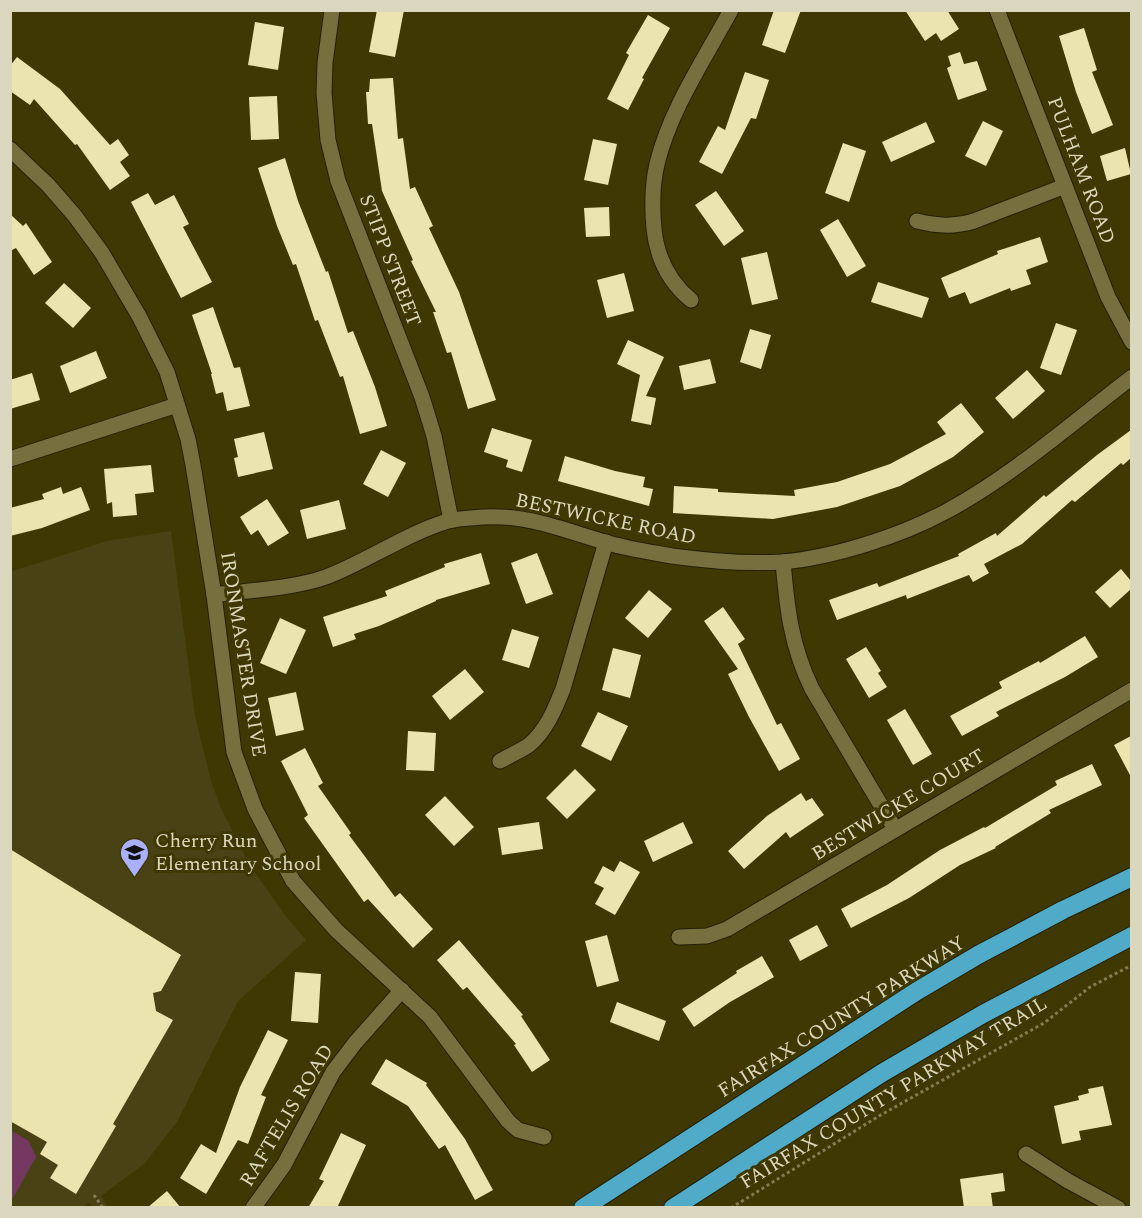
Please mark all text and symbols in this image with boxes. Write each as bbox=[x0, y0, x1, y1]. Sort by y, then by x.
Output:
street label: PULHAM ROAD bbox=[1039, 92, 1123, 248]
street label: STIPP STREET bbox=[351, 190, 429, 331]
street label: BESTWICKE ROAD bbox=[513, 485, 699, 553]
street label: IRONMASTER DRIVE bbox=[212, 550, 274, 759]
street label: BESTWICKE COURT bbox=[806, 741, 991, 869]
place label: Cherry Run Elementary School bbox=[155, 826, 321, 879]
school or university icon: Cherry Run Elementary School bbox=[118, 836, 150, 878]
street label: FAIRFAX COUNTY PARKWAY bbox=[712, 928, 971, 1106]
street label: FAIRFAX COUNTY PARKWAY TRAIL bbox=[734, 989, 1053, 1197]
street label: RAFTELIS ROAD bbox=[232, 1038, 341, 1193]

